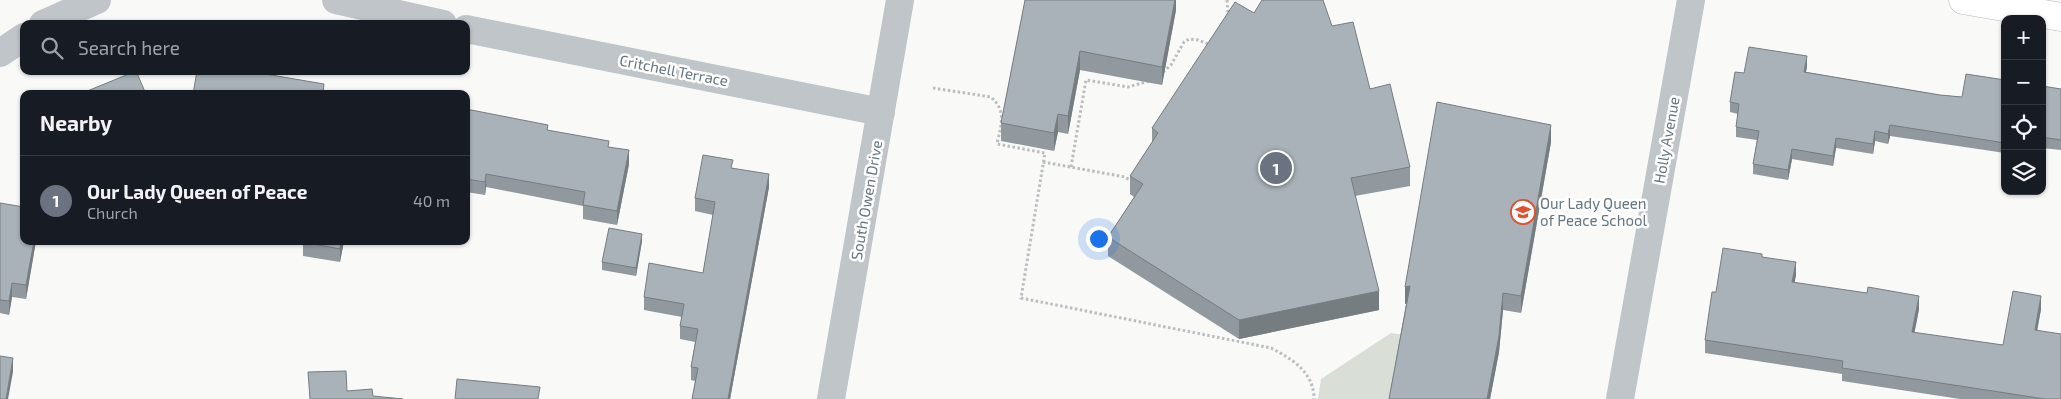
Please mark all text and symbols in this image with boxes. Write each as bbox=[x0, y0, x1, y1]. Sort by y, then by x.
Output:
map controls bbox=[2001, 15, 2046, 195]
button: + bbox=[2001, 15, 2046, 60]
search box bbox=[20, 20, 470, 75]
icon: search bbox=[38, 34, 66, 62]
text: Search here bbox=[78, 36, 180, 59]
street label: Critchell Terrace bbox=[618, 51, 730, 89]
button: − bbox=[2001, 60, 2046, 105]
street label: Holly Avenue bbox=[1649, 95, 1683, 185]
button: locate bbox=[2001, 105, 2046, 150]
text: Nearby bbox=[40, 110, 112, 135]
street label: South Owen Drive bbox=[847, 139, 885, 261]
pin: 1 bbox=[1260, 149, 1292, 187]
button: layers bbox=[2001, 150, 2046, 195]
text: Our Lady Queen of Peace bbox=[87, 180, 307, 203]
text: 1 bbox=[53, 191, 59, 210]
text: 40 m bbox=[413, 191, 450, 210]
place label: Our Lady Queen of Peace School bbox=[1540, 194, 1647, 229]
school or university icon: Our Lady Queen of Peace School bbox=[1510, 199, 1536, 225]
text: Church bbox=[87, 203, 138, 222]
your location bbox=[1086, 226, 1112, 252]

